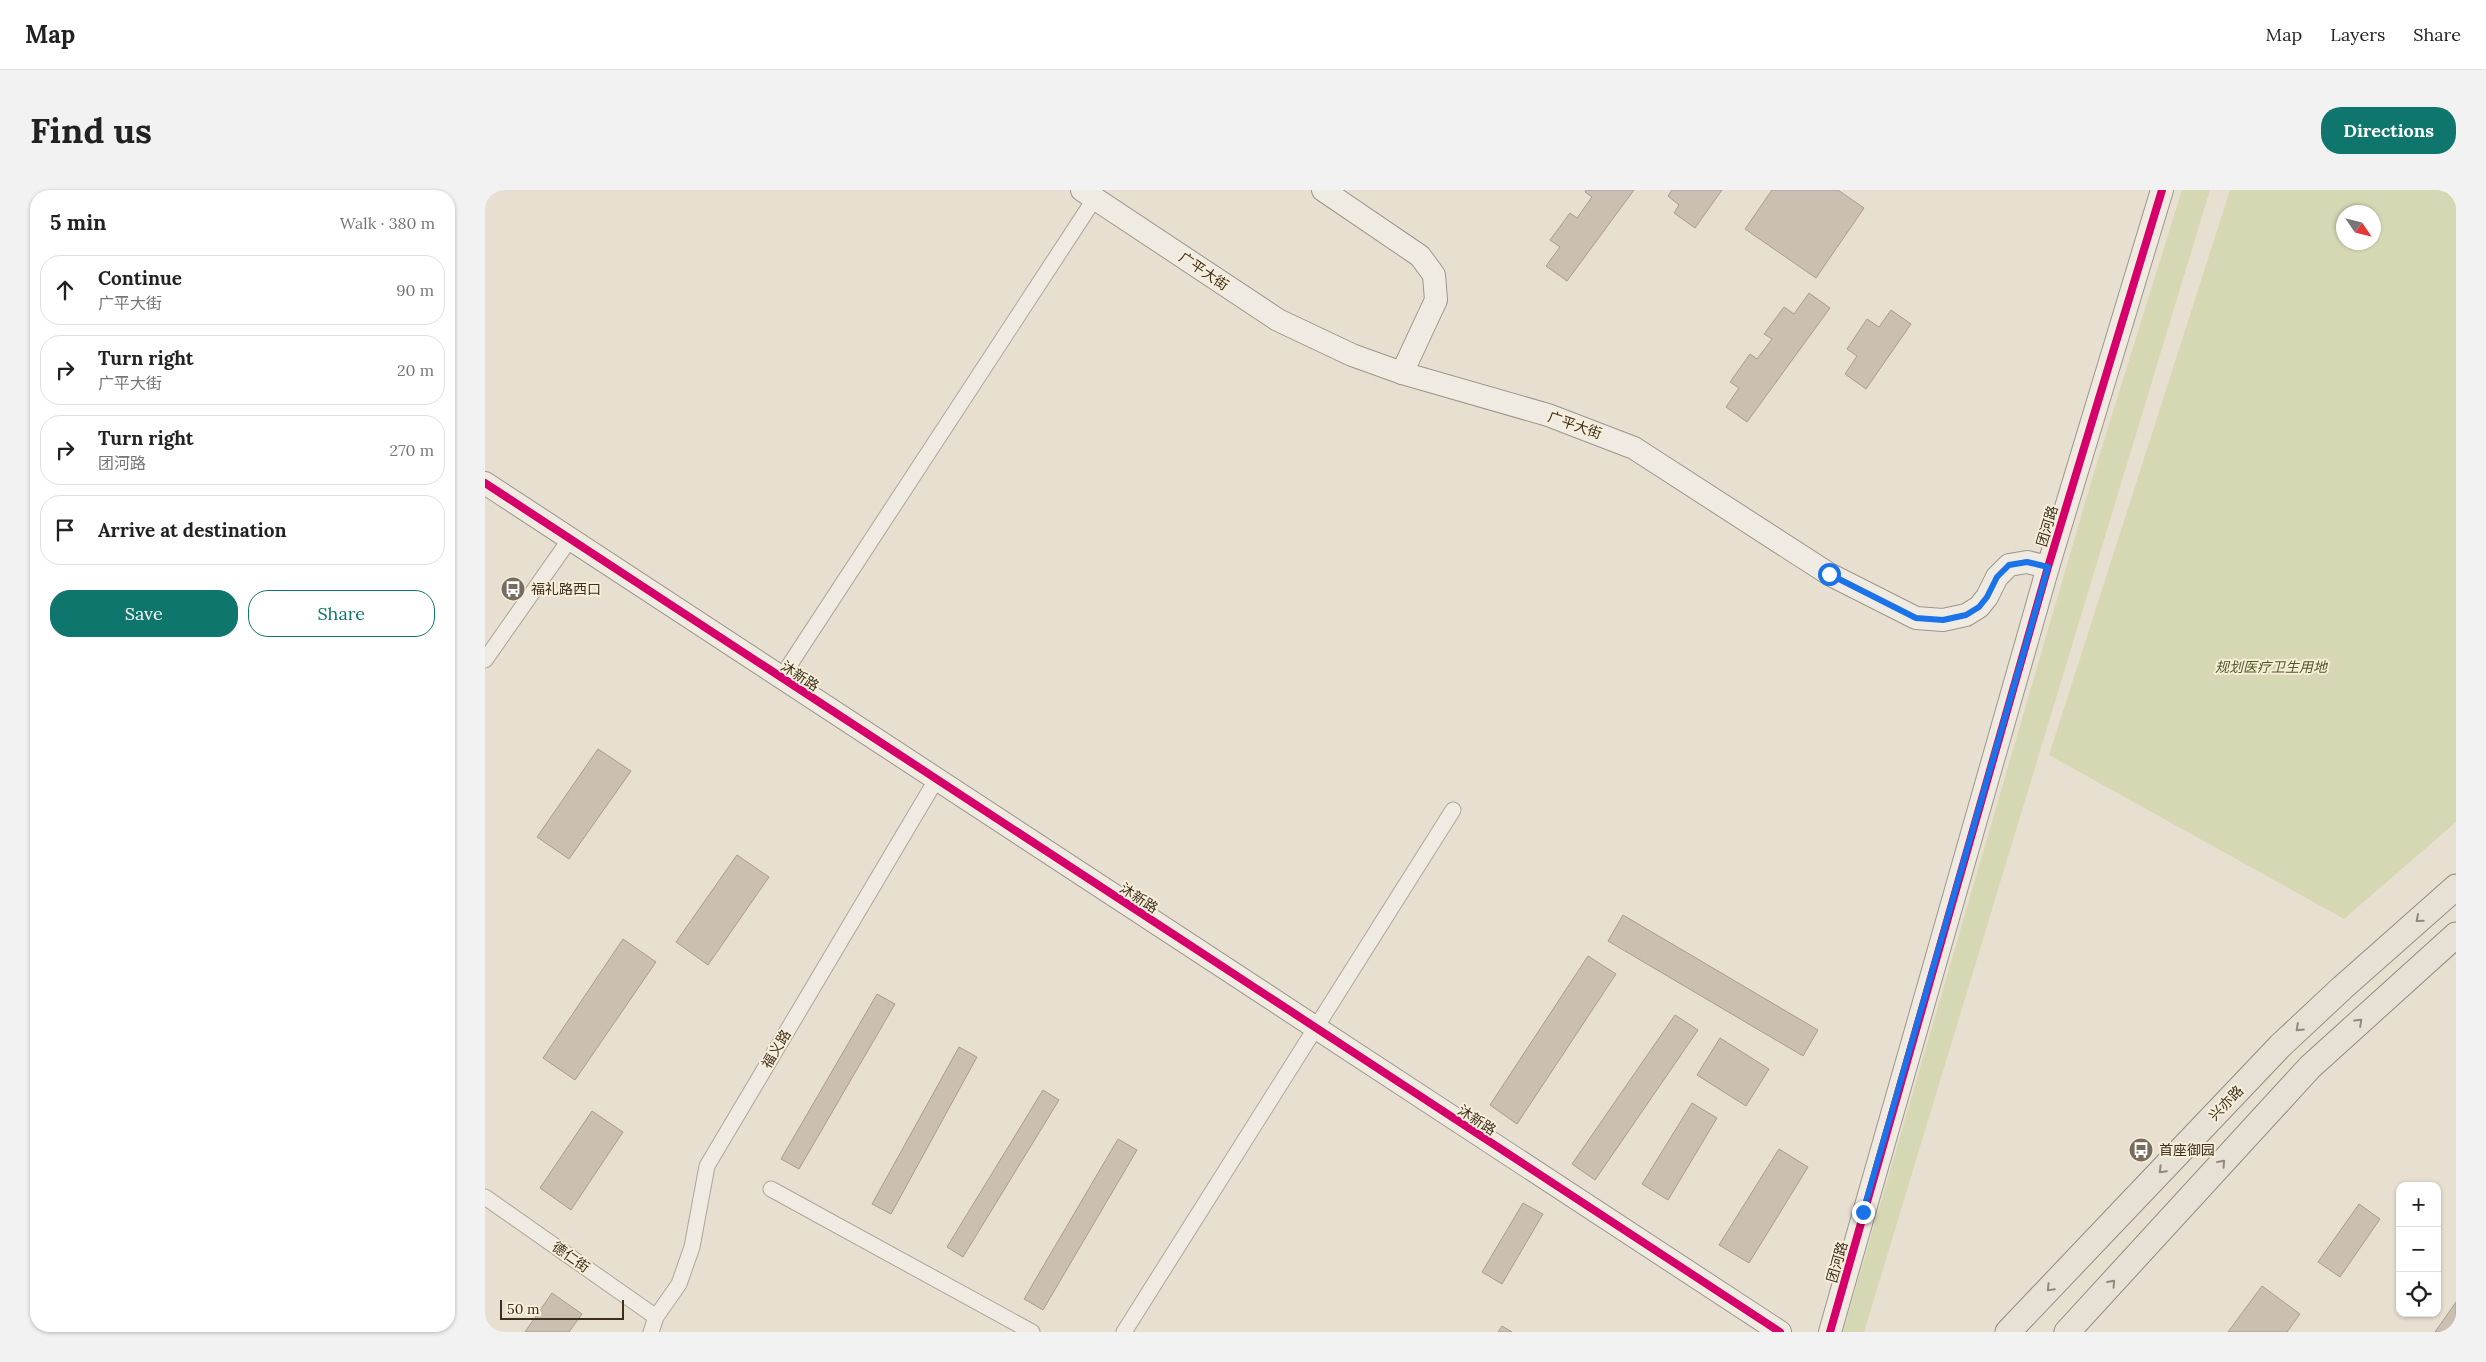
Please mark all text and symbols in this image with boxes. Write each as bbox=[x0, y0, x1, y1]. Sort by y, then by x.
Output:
text: Map bbox=[25, 19, 75, 50]
text: Map bbox=[2266, 23, 2302, 46]
text: Layers bbox=[2330, 23, 2385, 46]
text: Share bbox=[2413, 23, 2461, 46]
button: Directions bbox=[2321, 107, 2456, 154]
text: Find us bbox=[30, 108, 152, 153]
north arrow bbox=[2336, 205, 2381, 250]
text: 5 min bbox=[50, 209, 106, 236]
text: Walk · 380 m bbox=[340, 213, 435, 233]
street label: 广平大街 bbox=[1176, 248, 1232, 294]
text: Continue bbox=[98, 266, 182, 290]
icon: ahead bbox=[51, 276, 79, 304]
text: 90 m bbox=[396, 280, 434, 300]
text: 广平大街 bbox=[98, 293, 162, 313]
text: Turn right bbox=[98, 346, 194, 370]
icon: right bbox=[51, 356, 79, 384]
text: 20 m bbox=[397, 360, 434, 380]
text: 广平大街 bbox=[98, 373, 162, 393]
street label: 广平大街 bbox=[1546, 407, 1604, 443]
text: Turn right bbox=[98, 426, 194, 450]
icon: right bbox=[51, 436, 79, 464]
text: 270 m bbox=[390, 440, 434, 460]
text: 团河路 bbox=[98, 453, 146, 473]
street label: 团河路 bbox=[2032, 503, 2062, 549]
icon: arrive bbox=[51, 516, 79, 544]
text: Arrive at destination bbox=[98, 518, 287, 542]
route start bbox=[1818, 563, 1841, 586]
bus stop icon: 福礼路西口 bbox=[500, 576, 526, 602]
place label: 福礼路西口 bbox=[531, 580, 601, 598]
button: Save bbox=[50, 590, 238, 637]
button: Share bbox=[248, 590, 435, 637]
street label: 沐新路 bbox=[777, 657, 823, 695]
park label: 规划医疗卫生用地 bbox=[2215, 658, 2329, 676]
street label: 沐新路 bbox=[1116, 879, 1162, 917]
one-way arrow bbox=[2416, 913, 2425, 922]
one-way arrow bbox=[2354, 1018, 2363, 1027]
one-way arrow bbox=[2296, 1022, 2305, 1031]
street label: 福义路 bbox=[757, 1026, 795, 1072]
street label: 兴亦路 bbox=[2205, 1082, 2247, 1124]
street label: 沐新路 bbox=[1454, 1101, 1500, 1139]
bus stop icon: 首座御园 bbox=[2128, 1137, 2154, 1163]
place label: 首座御园 bbox=[2159, 1141, 2215, 1159]
one-way arrow bbox=[2216, 1160, 2225, 1169]
one-way arrow bbox=[2159, 1165, 2168, 1174]
map controls bbox=[2396, 1182, 2441, 1317]
button: + bbox=[2396, 1182, 2441, 1227]
route end bbox=[1852, 1201, 1875, 1224]
button: − bbox=[2396, 1227, 2441, 1272]
street label: 德仁街 bbox=[549, 1238, 593, 1276]
street label: 团河路 bbox=[1823, 1239, 1851, 1285]
button: locate bbox=[2396, 1272, 2441, 1317]
one-way arrow bbox=[2106, 1280, 2115, 1289]
one-way arrow bbox=[2047, 1283, 2056, 1292]
scale bar bbox=[500, 1297, 624, 1320]
text: 50 m bbox=[507, 1300, 540, 1318]

